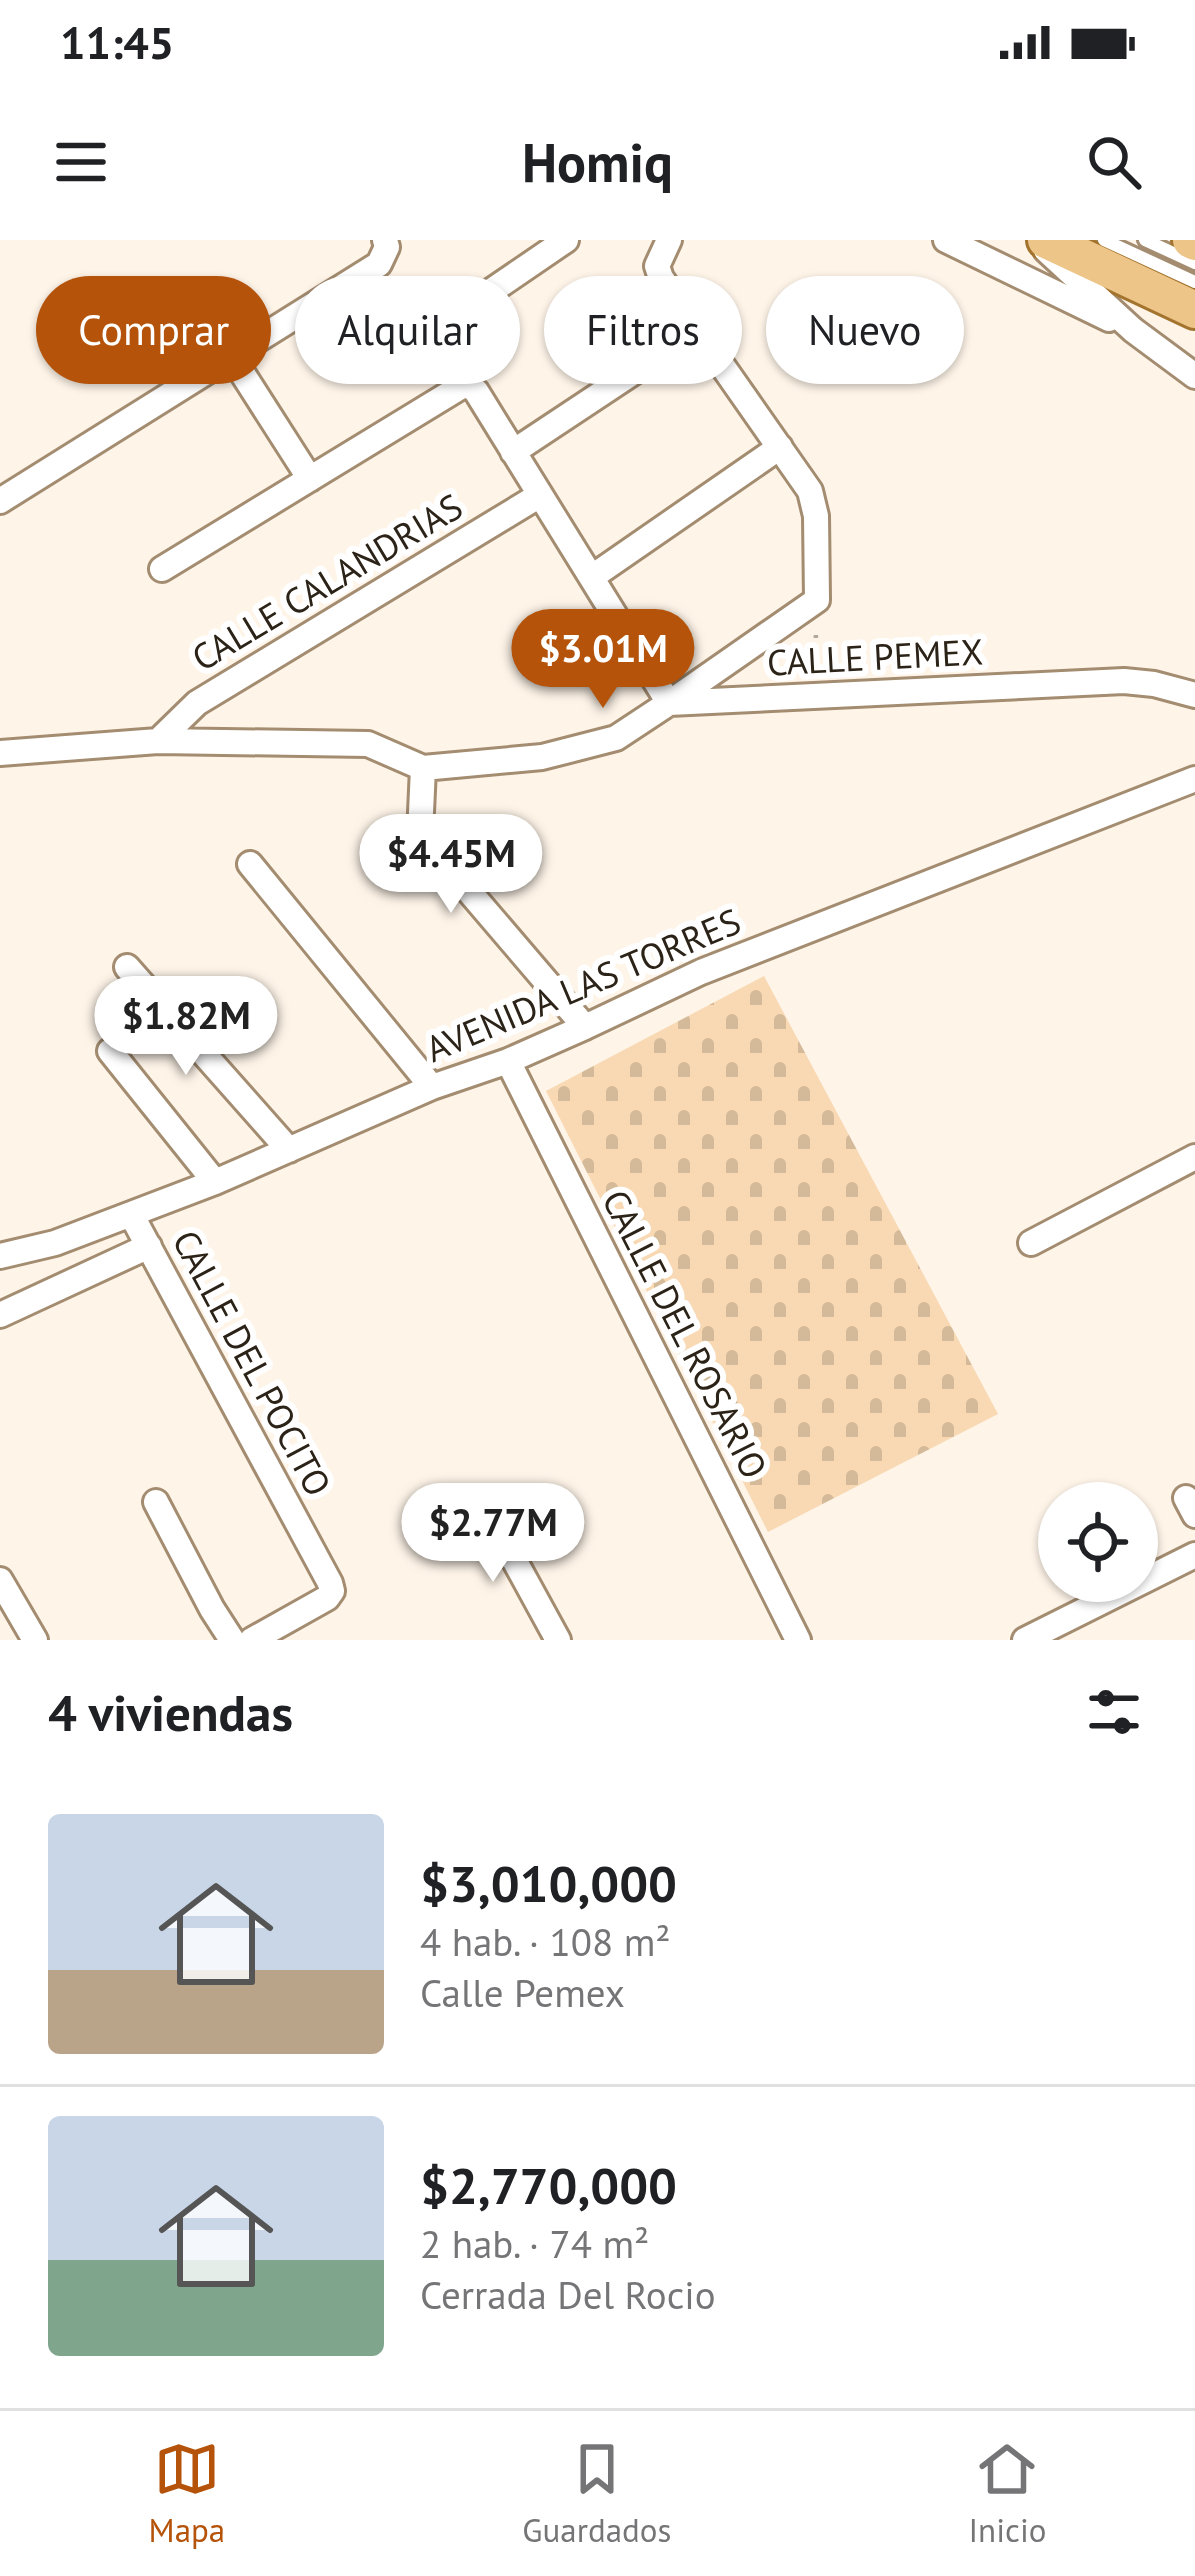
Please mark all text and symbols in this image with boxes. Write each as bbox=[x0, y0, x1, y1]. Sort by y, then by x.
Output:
text: 11:45 bbox=[60, 13, 174, 71]
text: Homiq bbox=[522, 127, 673, 197]
icon: menu bbox=[48, 129, 114, 195]
icon: search bbox=[1081, 129, 1147, 195]
chip: Comprar bbox=[36, 276, 271, 384]
chip: Alquilar bbox=[295, 276, 520, 384]
chip: Filtros bbox=[544, 276, 742, 384]
chip: Nuevo bbox=[766, 276, 964, 384]
street label: CALLE CALANDRIAS bbox=[183, 482, 470, 681]
pin: $3.01M bbox=[505, 609, 701, 711]
text: $3.01M bbox=[538, 622, 668, 673]
street label: CALLE PEMEX bbox=[766, 627, 984, 686]
pin: $4.45M bbox=[353, 814, 549, 916]
text: $4.45M bbox=[386, 827, 516, 878]
street label: AVENIDA LAS TORRES bbox=[418, 897, 747, 1072]
pin: $1.82M bbox=[88, 976, 284, 1078]
text: $1.82M bbox=[121, 989, 251, 1040]
street label: CALLE DEL ROSARIO bbox=[592, 1182, 778, 1486]
street label: CALLE DEL POCITO bbox=[163, 1222, 342, 1504]
map controls bbox=[1038, 1482, 1158, 1602]
button: locate bbox=[1038, 1482, 1158, 1602]
pin: $2.77M bbox=[395, 1483, 591, 1585]
text: $2.77M bbox=[428, 1496, 558, 1547]
text: 4 viviendas bbox=[48, 1679, 293, 1745]
icon: filters bbox=[1081, 1679, 1147, 1745]
text: $3,010,000 bbox=[420, 1850, 677, 1916]
icon: home bbox=[144, 1862, 288, 2006]
text: 4 hab. · 108 m² bbox=[420, 1916, 671, 1967]
text: Calle Pemex bbox=[420, 1967, 625, 2018]
text: $2,770,000 bbox=[420, 2152, 677, 2218]
icon: home bbox=[144, 2164, 288, 2308]
text: 2 hab. · 74 m² bbox=[420, 2218, 649, 2269]
text: Cerrada Del Rocio bbox=[420, 2269, 716, 2320]
tab: Mapa bbox=[149, 2436, 225, 2551]
tab: Guardados bbox=[522, 2436, 671, 2551]
tab: Inicio bbox=[969, 2436, 1046, 2551]

